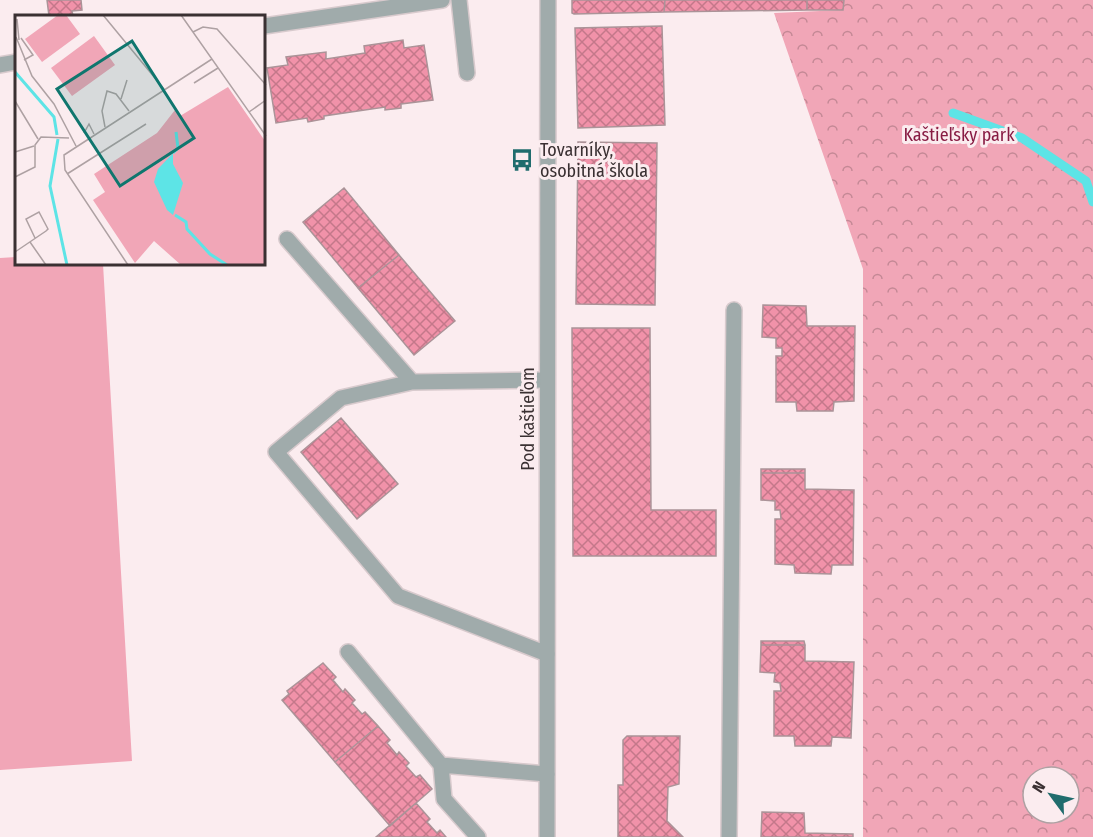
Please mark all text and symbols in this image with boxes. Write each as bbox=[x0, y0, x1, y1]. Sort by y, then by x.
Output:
inset map bbox=[15, 15, 266, 266]
park label: Kaštieľsky park bbox=[903, 124, 1015, 146]
place label: Tovarníky, osobitná škola bbox=[540, 139, 648, 182]
bus stop icon: Tovarníky, osobitná škola bbox=[509, 147, 535, 173]
street label: Pod kaštieľom bbox=[517, 367, 539, 471]
north arrow bbox=[1021, 765, 1081, 825]
text: N bbox=[1028, 778, 1049, 796]

